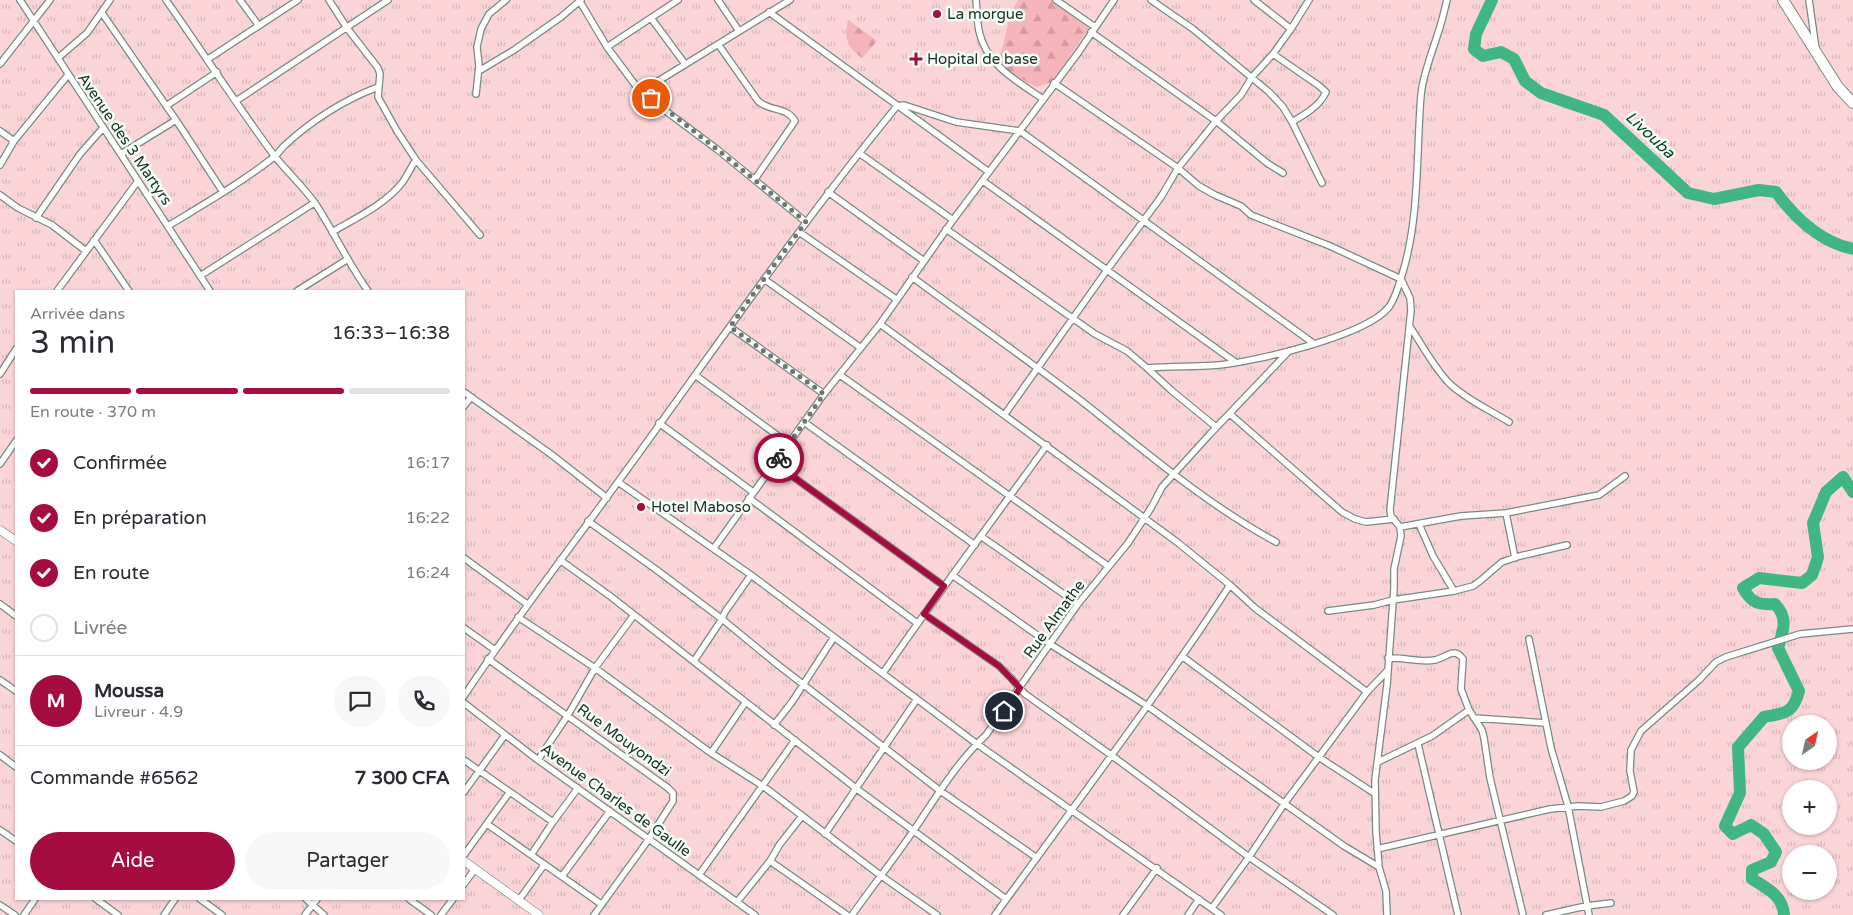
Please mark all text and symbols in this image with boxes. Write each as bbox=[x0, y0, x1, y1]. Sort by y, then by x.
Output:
place label: La morgue bbox=[947, 5, 1023, 23]
marker: La morgue bbox=[931, 8, 943, 20]
place label: Hopital de base bbox=[927, 50, 1038, 68]
marker: Hopital de base bbox=[909, 52, 923, 66]
street label: Avenue des 3 Martyrs bbox=[74, 70, 176, 208]
pin bbox=[630, 77, 672, 119]
icon: bag bbox=[637, 84, 665, 112]
water label: Livouba bbox=[1621, 107, 1680, 164]
text: Arrivée dans bbox=[30, 304, 125, 324]
text: 16:33–16:38 bbox=[332, 322, 450, 344]
text: 3 min bbox=[30, 324, 115, 362]
text: En route · 370 m bbox=[30, 402, 156, 422]
courier bbox=[754, 433, 804, 483]
icon: bike bbox=[765, 444, 793, 472]
icon: check bbox=[30, 449, 58, 477]
text: Confirmée bbox=[73, 452, 167, 474]
text: 16:17 bbox=[406, 453, 450, 473]
place label: Hotel Maboso bbox=[651, 498, 751, 516]
marker: Hotel Maboso bbox=[635, 501, 647, 513]
icon: check bbox=[30, 504, 58, 532]
text: En préparation bbox=[73, 507, 207, 529]
text: 16:22 bbox=[406, 508, 450, 528]
icon: check bbox=[30, 559, 58, 587]
text: En route bbox=[73, 562, 150, 584]
text: 16:24 bbox=[406, 563, 450, 583]
street label: Rue Almathe bbox=[1020, 576, 1088, 662]
text: Livrée bbox=[73, 617, 127, 639]
button: chat bbox=[334, 675, 386, 727]
button: phone bbox=[398, 675, 450, 727]
text: Moussa bbox=[94, 680, 164, 702]
text: M bbox=[47, 690, 65, 712]
pin bbox=[983, 690, 1025, 732]
icon: home bbox=[990, 697, 1018, 725]
street label: Rue Mouyondzi bbox=[574, 700, 674, 780]
text: Livreur · 4.9 bbox=[94, 702, 183, 722]
north arrow bbox=[1782, 715, 1838, 770]
map controls bbox=[1782, 715, 1837, 900]
street label: Avenue Charles de Gaulle bbox=[537, 739, 695, 861]
text: Commande #6562 bbox=[30, 767, 199, 789]
text: 7 300 CFA bbox=[354, 767, 450, 789]
button: + bbox=[1782, 780, 1837, 835]
button: Aide bbox=[30, 832, 235, 890]
button: Partager bbox=[245, 832, 450, 890]
button: − bbox=[1782, 845, 1837, 900]

